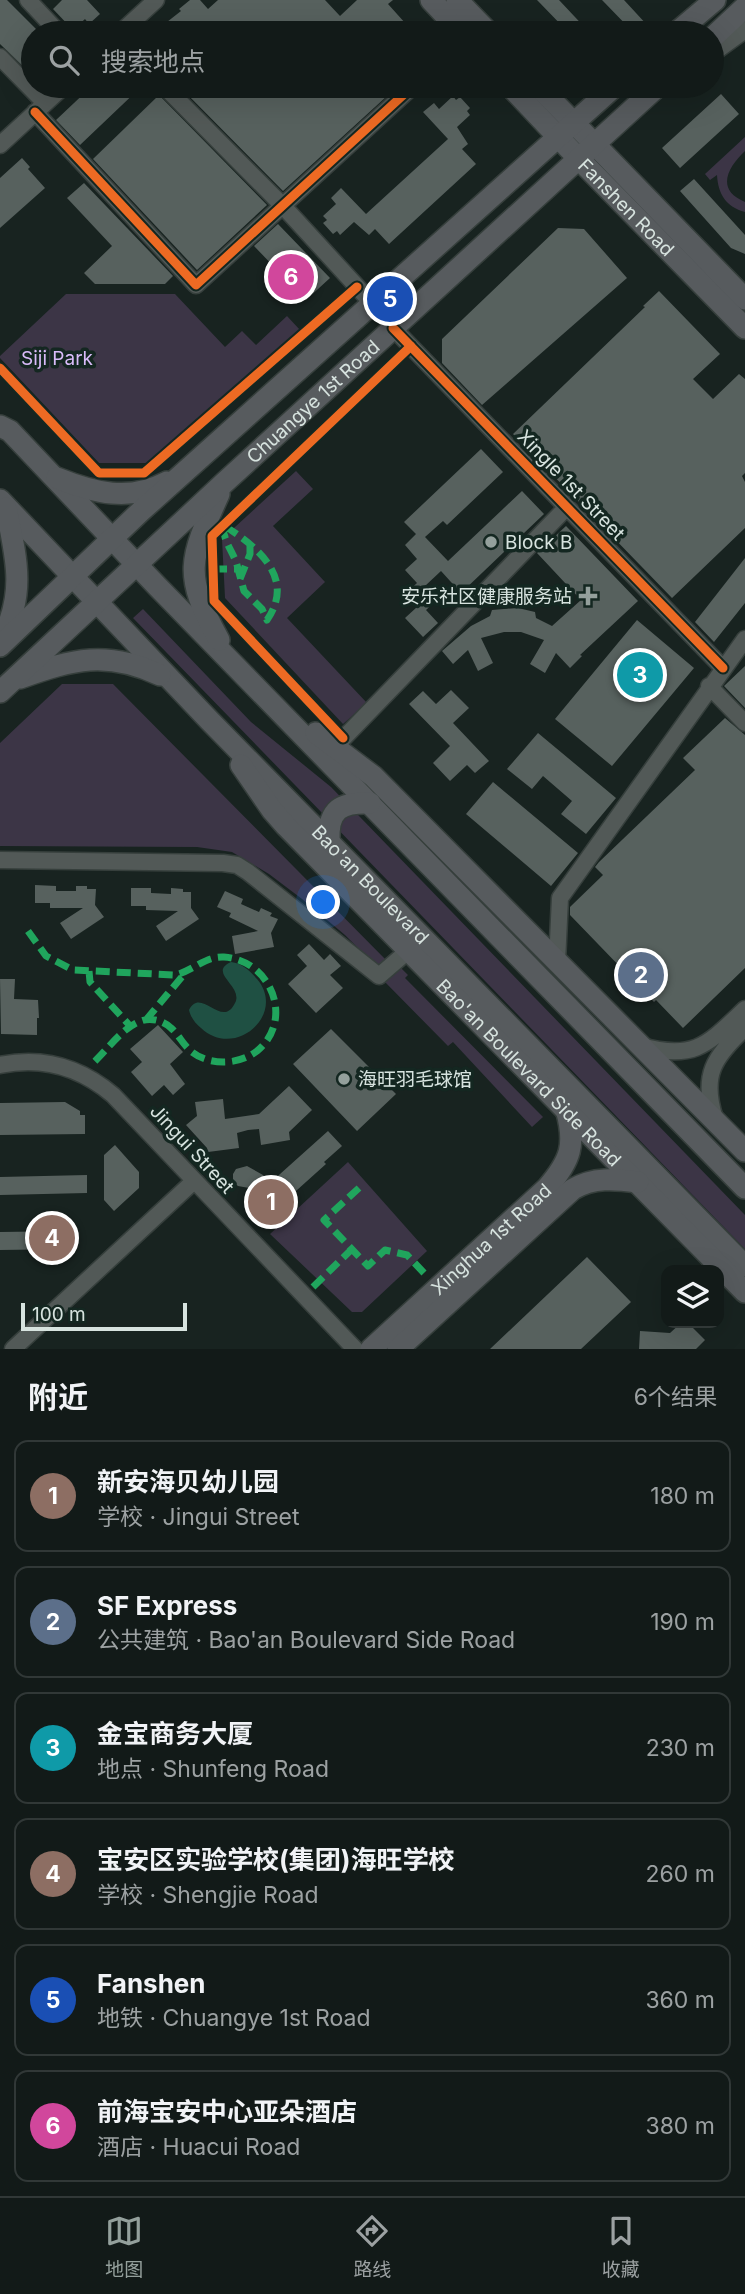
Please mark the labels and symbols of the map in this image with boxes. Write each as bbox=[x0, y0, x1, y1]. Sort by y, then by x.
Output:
street label: Fanshen Road bbox=[573, 154, 679, 261]
pin: 6 bbox=[268, 251, 314, 303]
pin: 5 bbox=[367, 273, 413, 325]
street label: Chuangye 1st Road bbox=[242, 335, 384, 468]
park label: Siji Park bbox=[21, 347, 94, 370]
street label: Xingle 1st Street bbox=[513, 425, 629, 545]
place label: Block B bbox=[505, 531, 572, 554]
marker: Block B bbox=[483, 534, 499, 550]
place label: 安乐社区健康服务站 bbox=[401, 585, 572, 608]
marker: 安乐社区健康服务站 bbox=[578, 586, 598, 606]
pin: 3 bbox=[617, 649, 663, 701]
street label: Bao'an Boulevard bbox=[307, 820, 434, 949]
your location bbox=[306, 885, 340, 919]
pin: 2 bbox=[618, 949, 664, 1001]
street label: Bao'an Boulevard Side Road bbox=[432, 974, 626, 1171]
place label: 海旺羽毛球馆 bbox=[358, 1068, 472, 1091]
marker: 海旺羽毛球馆 bbox=[336, 1071, 352, 1087]
street label: Jingui Street bbox=[145, 1100, 239, 1198]
pin: 1 bbox=[248, 1176, 294, 1228]
street label: Xinghua 1st Road bbox=[427, 1178, 556, 1299]
pin: 4 bbox=[29, 1212, 75, 1264]
scale bar bbox=[21, 1300, 187, 1332]

